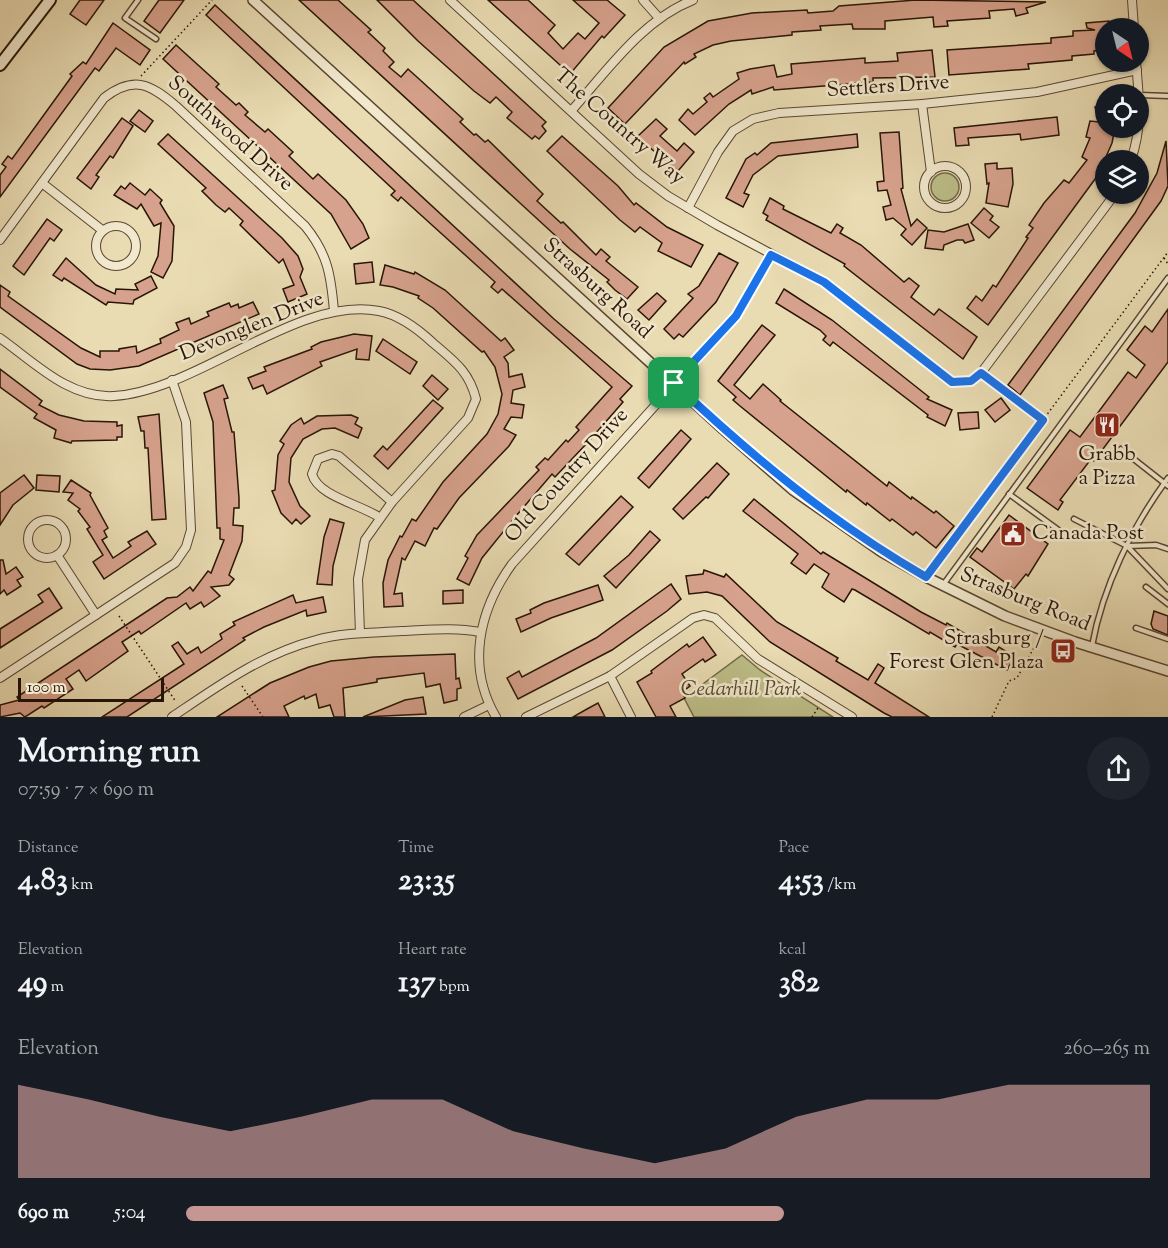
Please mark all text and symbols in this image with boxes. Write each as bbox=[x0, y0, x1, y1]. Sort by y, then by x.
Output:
north arrow bbox=[1095, 18, 1149, 72]
map controls bbox=[1095, 18, 1149, 204]
street label: The Country Way bbox=[547, 61, 692, 193]
street label: Settlers Drive bbox=[826, 68, 950, 106]
street label: Southwood Drive bbox=[160, 69, 300, 199]
button: locate bbox=[1095, 84, 1149, 138]
button: layers bbox=[1095, 150, 1149, 204]
street label: Strasburg Road bbox=[535, 231, 659, 347]
street label: Devonglen Drive bbox=[175, 284, 329, 370]
pin bbox=[648, 357, 699, 408]
icon: arrive bbox=[657, 366, 690, 399]
street label: Old Country Drive bbox=[498, 402, 636, 550]
restaurant icon: Grabb a Pizza bbox=[1092, 410, 1122, 440]
place label: Grabb a Pizza bbox=[1078, 440, 1136, 494]
public building icon: Canada Post bbox=[998, 519, 1028, 549]
place label: Canada Post bbox=[1032, 519, 1144, 549]
street label: Strasburg Road bbox=[955, 560, 1095, 640]
place label: Strasburg / Forest Glen Plaza bbox=[889, 624, 1044, 678]
bus stop icon: Strasburg / Forest Glen Plaza bbox=[1048, 636, 1078, 666]
scale bar bbox=[18, 675, 164, 702]
park label: Cedarhill Park bbox=[681, 675, 802, 705]
text: 100 m bbox=[27, 677, 66, 700]
text: Morning run bbox=[18, 729, 200, 777]
button: share bbox=[1087, 737, 1150, 800]
text: 07:59 · 7 × 690 m bbox=[18, 776, 154, 805]
text: Distance bbox=[18, 837, 78, 860]
text: Time bbox=[398, 837, 434, 860]
text: Pace bbox=[779, 837, 809, 860]
text: 4.83 bbox=[18, 860, 68, 903]
text: 23:35 bbox=[398, 860, 455, 903]
text: 4:53 bbox=[779, 860, 824, 903]
text: km bbox=[68, 874, 93, 897]
text: /km bbox=[824, 874, 856, 897]
text: Elevation bbox=[18, 939, 83, 962]
text: Heart rate bbox=[398, 939, 467, 962]
text: kcal bbox=[779, 939, 806, 962]
text: 49 bbox=[18, 962, 47, 1005]
text: 137 bbox=[398, 962, 436, 1005]
text: 382 bbox=[779, 962, 820, 1005]
text: m bbox=[47, 976, 64, 999]
text: bpm bbox=[436, 976, 470, 999]
text: Elevation bbox=[18, 1035, 99, 1064]
text: 260–265 m bbox=[1063, 1035, 1150, 1064]
text: 690 m bbox=[18, 1199, 69, 1228]
text: 5:04 bbox=[114, 1199, 146, 1228]

